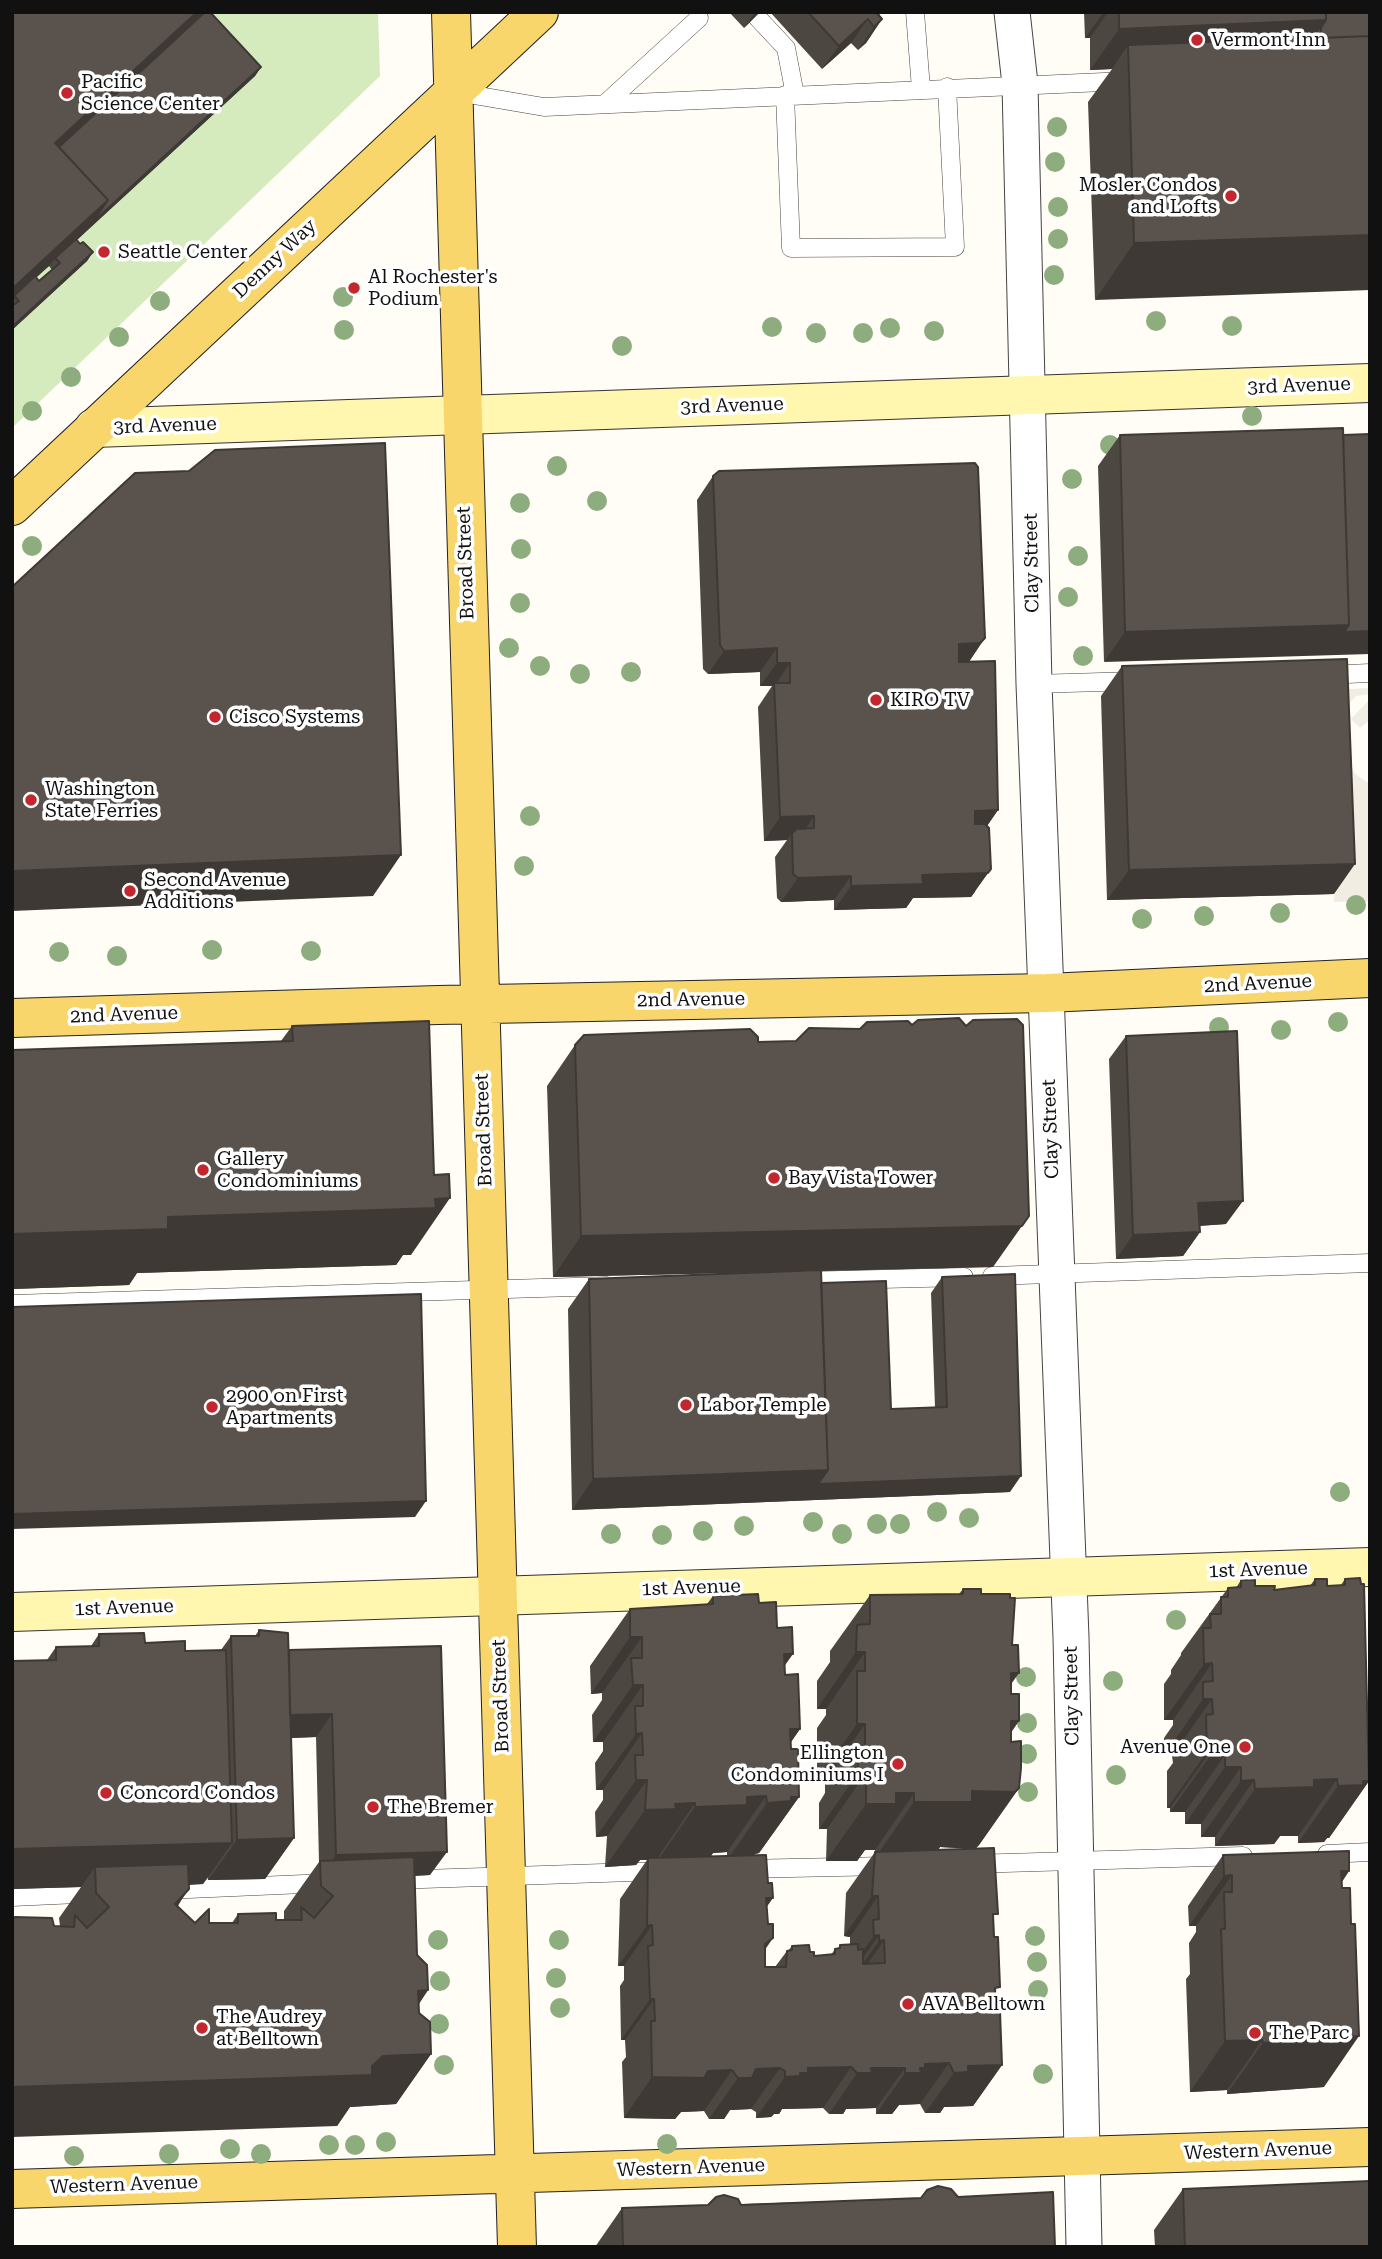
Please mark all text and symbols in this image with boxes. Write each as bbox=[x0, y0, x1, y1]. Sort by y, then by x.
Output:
place label: Vermont Inn bbox=[1211, 29, 1326, 51]
marker: Vermont Inn bbox=[1189, 32, 1205, 48]
place label: Pacific Science Center bbox=[81, 71, 220, 115]
marker: Pacific Science Center bbox=[59, 85, 75, 101]
place label: Mosler Condos and Lofts bbox=[1079, 174, 1217, 218]
marker: Mosler Condos and Lofts bbox=[1223, 188, 1239, 204]
street label: Denny Way bbox=[229, 215, 321, 303]
place label: Seattle Center bbox=[118, 241, 248, 263]
marker: Seattle Center bbox=[96, 244, 112, 260]
place label: Al Rochester's Podium bbox=[368, 266, 498, 310]
marker: Al Rochester's Podium bbox=[346, 280, 362, 296]
street label: 3rd Avenue bbox=[1247, 373, 1351, 399]
street label: 3rd Avenue bbox=[680, 393, 784, 419]
street label: 3rd Avenue bbox=[113, 413, 217, 439]
street label: Broad Street bbox=[453, 506, 479, 620]
street label: Clay Street bbox=[1020, 513, 1044, 613]
place label: KIRO TV bbox=[890, 689, 970, 711]
marker: KIRO TV bbox=[868, 692, 884, 708]
place label: Cisco Systems bbox=[229, 706, 360, 728]
marker: Cisco Systems bbox=[207, 709, 223, 725]
place label: Washington State Ferries bbox=[45, 778, 158, 822]
marker: Washington State Ferries bbox=[23, 792, 39, 808]
place label: Second Avenue Additions bbox=[144, 869, 286, 913]
marker: Second Avenue Additions bbox=[122, 883, 138, 899]
street label: 2nd Avenue bbox=[1203, 970, 1313, 998]
street label: 2nd Avenue bbox=[637, 988, 745, 1012]
street label: 2nd Avenue bbox=[70, 1002, 178, 1028]
street label: Broad Street bbox=[471, 1073, 497, 1187]
street label: Clay Street bbox=[1038, 1079, 1064, 1179]
place label: Gallery Condominiums bbox=[217, 1148, 358, 1192]
marker: Gallery Condominiums bbox=[195, 1162, 211, 1178]
place label: Bay Vista Tower bbox=[788, 1167, 933, 1189]
marker: Bay Vista Tower bbox=[766, 1170, 782, 1186]
place label: 2900 on First Apartments bbox=[226, 1385, 343, 1429]
place label: Labor Temple bbox=[700, 1394, 827, 1416]
marker: Labor Temple bbox=[678, 1397, 694, 1413]
marker: 2900 on First Apartments bbox=[204, 1399, 220, 1415]
street label: 1st Avenue bbox=[1208, 1557, 1308, 1583]
street label: 1st Avenue bbox=[641, 1575, 741, 1601]
street label: 1st Avenue bbox=[74, 1595, 174, 1621]
street label: Broad Street bbox=[488, 1639, 514, 1753]
street label: Clay Street bbox=[1060, 1646, 1084, 1746]
place label: Avenue One bbox=[1120, 1736, 1231, 1758]
marker: Avenue One bbox=[1237, 1739, 1253, 1755]
place label: Ellington Condominiums I bbox=[731, 1742, 884, 1786]
marker: Ellington Condominiums I bbox=[890, 1756, 906, 1772]
place label: Concord Condos bbox=[120, 1782, 275, 1804]
marker: Concord Condos bbox=[98, 1785, 114, 1801]
place label: The Bremer bbox=[387, 1796, 494, 1818]
marker: The Bremer bbox=[365, 1799, 381, 1815]
place label: AVA Belltown bbox=[922, 1993, 1045, 2015]
marker: AVA Belltown bbox=[900, 1996, 916, 2012]
place label: The Audrey at Belltown bbox=[216, 2006, 322, 2050]
marker: The Audrey at Belltown bbox=[194, 2020, 210, 2036]
place label: The Parc bbox=[1269, 2022, 1349, 2044]
marker: The Parc bbox=[1247, 2025, 1263, 2041]
street label: Western Avenue bbox=[1184, 2137, 1332, 2165]
street label: Western Avenue bbox=[617, 2154, 765, 2182]
street label: Western Avenue bbox=[50, 2171, 198, 2199]

